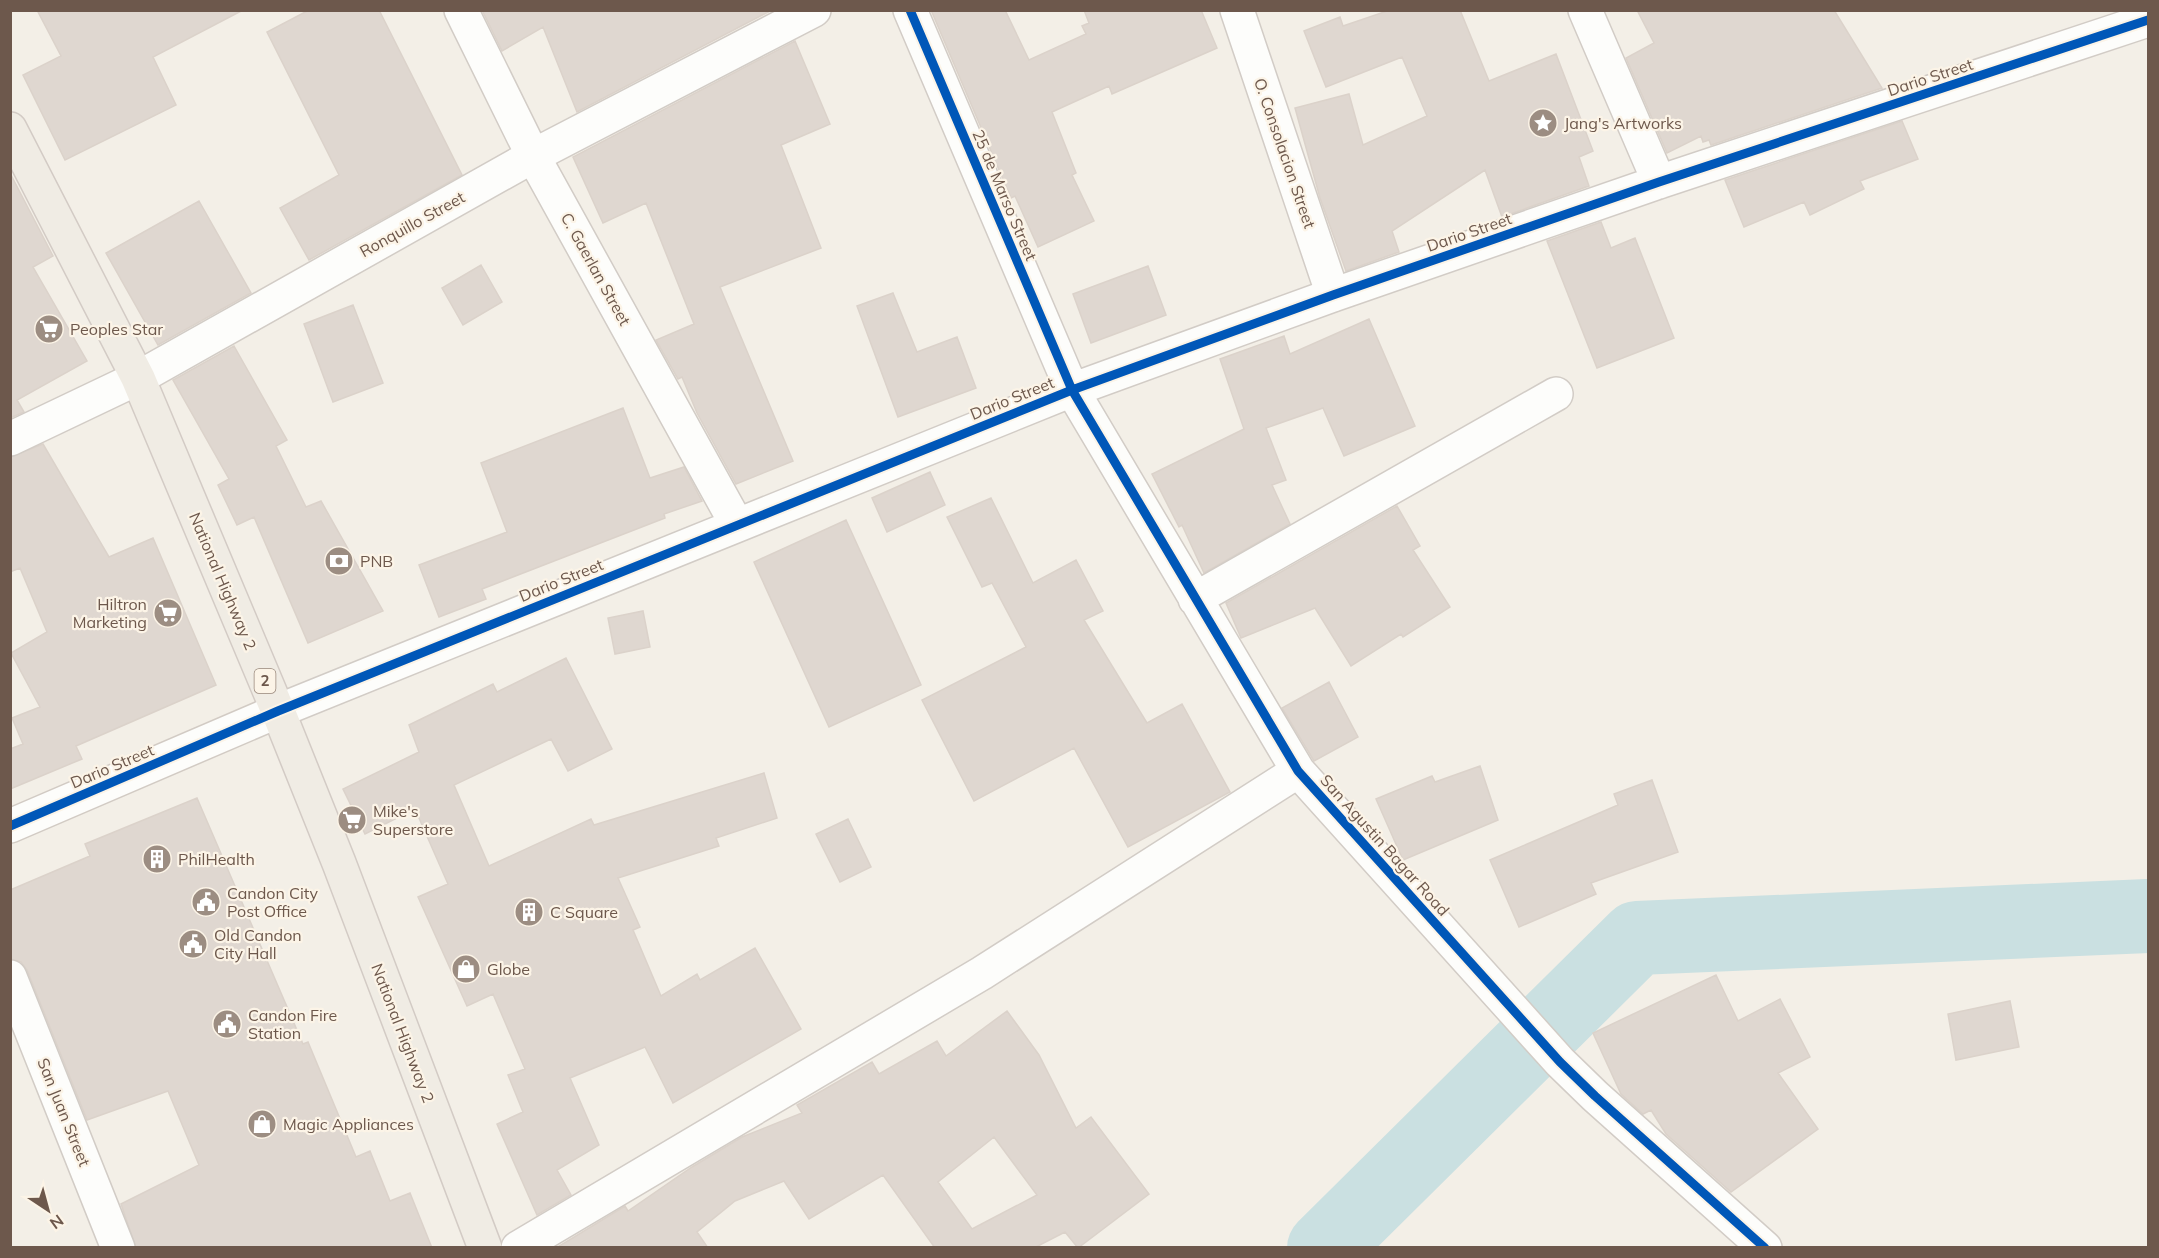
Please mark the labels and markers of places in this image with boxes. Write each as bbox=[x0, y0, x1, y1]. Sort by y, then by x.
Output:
place icon: Jang's Artworks bbox=[1527, 107, 1559, 139]
place label: Jang's Artworks bbox=[1564, 113, 1682, 133]
supermarket icon: Peoples Star bbox=[33, 313, 65, 345]
place label: Peoples Star bbox=[70, 319, 163, 339]
bank icon: PNB bbox=[323, 545, 355, 577]
place label: PNB bbox=[360, 551, 393, 571]
place label: Hiltron Marketing bbox=[73, 594, 147, 632]
supermarket icon: Hiltron Marketing bbox=[152, 597, 184, 629]
place label: Mike's Superstore bbox=[373, 801, 453, 839]
supermarket icon: Mike's Superstore bbox=[336, 804, 368, 836]
building icon: PhilHealth bbox=[141, 843, 173, 875]
place label: PhilHealth bbox=[178, 849, 255, 869]
place label: Candon City Post Office bbox=[227, 883, 318, 921]
public building icon: Candon City Post Office bbox=[190, 886, 222, 918]
building icon: C Square bbox=[513, 896, 545, 928]
place label: C Square bbox=[550, 902, 618, 922]
place label: Old Candon City Hall bbox=[214, 925, 302, 963]
public building icon: Old Candon City Hall bbox=[177, 928, 209, 960]
shop icon: Globe bbox=[450, 953, 482, 985]
place label: Globe bbox=[487, 959, 530, 979]
place label: Candon Fire Station bbox=[248, 1005, 337, 1043]
public building icon: Candon Fire Station bbox=[211, 1008, 243, 1040]
shop icon: Magic Appliances bbox=[246, 1108, 278, 1140]
place label: Magic Appliances bbox=[283, 1114, 414, 1134]

